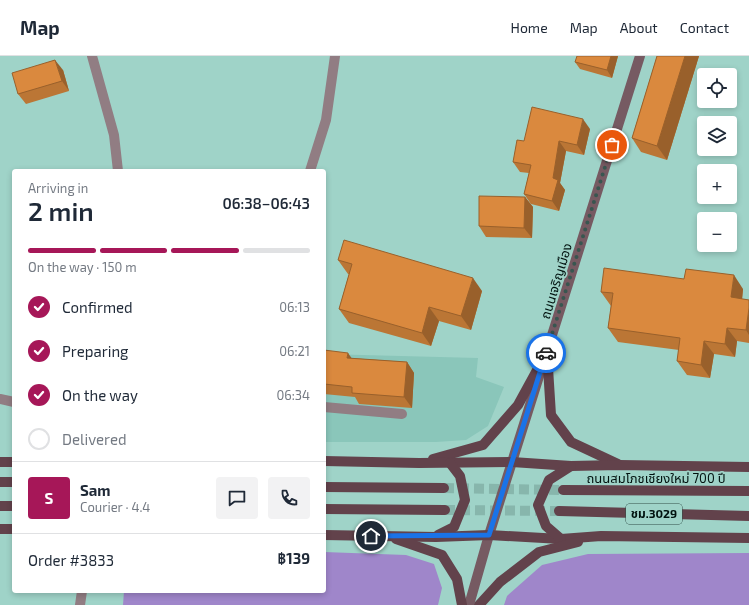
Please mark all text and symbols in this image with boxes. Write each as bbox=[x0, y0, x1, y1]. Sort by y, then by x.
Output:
text: Map bbox=[20, 16, 60, 39]
text: Home bbox=[511, 19, 548, 36]
text: Map bbox=[570, 19, 598, 36]
text: About bbox=[620, 19, 658, 36]
text: Contact bbox=[680, 19, 729, 36]
map controls bbox=[697, 68, 737, 252]
button: locate bbox=[697, 68, 737, 108]
button: layers bbox=[697, 116, 737, 156]
pin bbox=[595, 128, 629, 162]
icon: bag bbox=[601, 134, 623, 156]
button: + bbox=[697, 164, 737, 204]
text: Arriving in bbox=[28, 180, 88, 196]
text: 06:38–06:43 bbox=[222, 194, 310, 212]
text: 2 min bbox=[28, 195, 94, 226]
button: − bbox=[697, 212, 737, 252]
street label: ถนนเจริญเมือง bbox=[537, 241, 575, 321]
text: On the way · 150 m bbox=[28, 259, 137, 275]
icon: check bbox=[28, 296, 50, 318]
text: Confirmed bbox=[62, 298, 133, 316]
text: 06:13 bbox=[279, 299, 310, 315]
courier bbox=[526, 333, 566, 373]
icon: check bbox=[28, 340, 50, 362]
text: Preparing bbox=[62, 342, 128, 360]
icon: car bbox=[535, 342, 557, 364]
text: 06:21 bbox=[279, 343, 310, 359]
icon: check bbox=[28, 384, 50, 406]
text: On the way bbox=[62, 386, 138, 404]
text: 06:34 bbox=[276, 387, 310, 403]
text: Delivered bbox=[62, 430, 127, 448]
street label: ถนนสมโภชเชียงใหม่ 700 ปี bbox=[586, 470, 726, 486]
button: chat bbox=[216, 477, 258, 519]
button: phone bbox=[268, 477, 310, 519]
text: Sam bbox=[80, 481, 111, 499]
text: S bbox=[45, 489, 53, 507]
text: Courier · 4.4 bbox=[80, 499, 150, 515]
road number: ชม.3029 bbox=[626, 504, 682, 524]
pin bbox=[354, 519, 388, 553]
icon: home bbox=[360, 525, 382, 547]
text: ฿139 bbox=[277, 549, 310, 567]
text: Order #3833 bbox=[28, 551, 114, 569]

